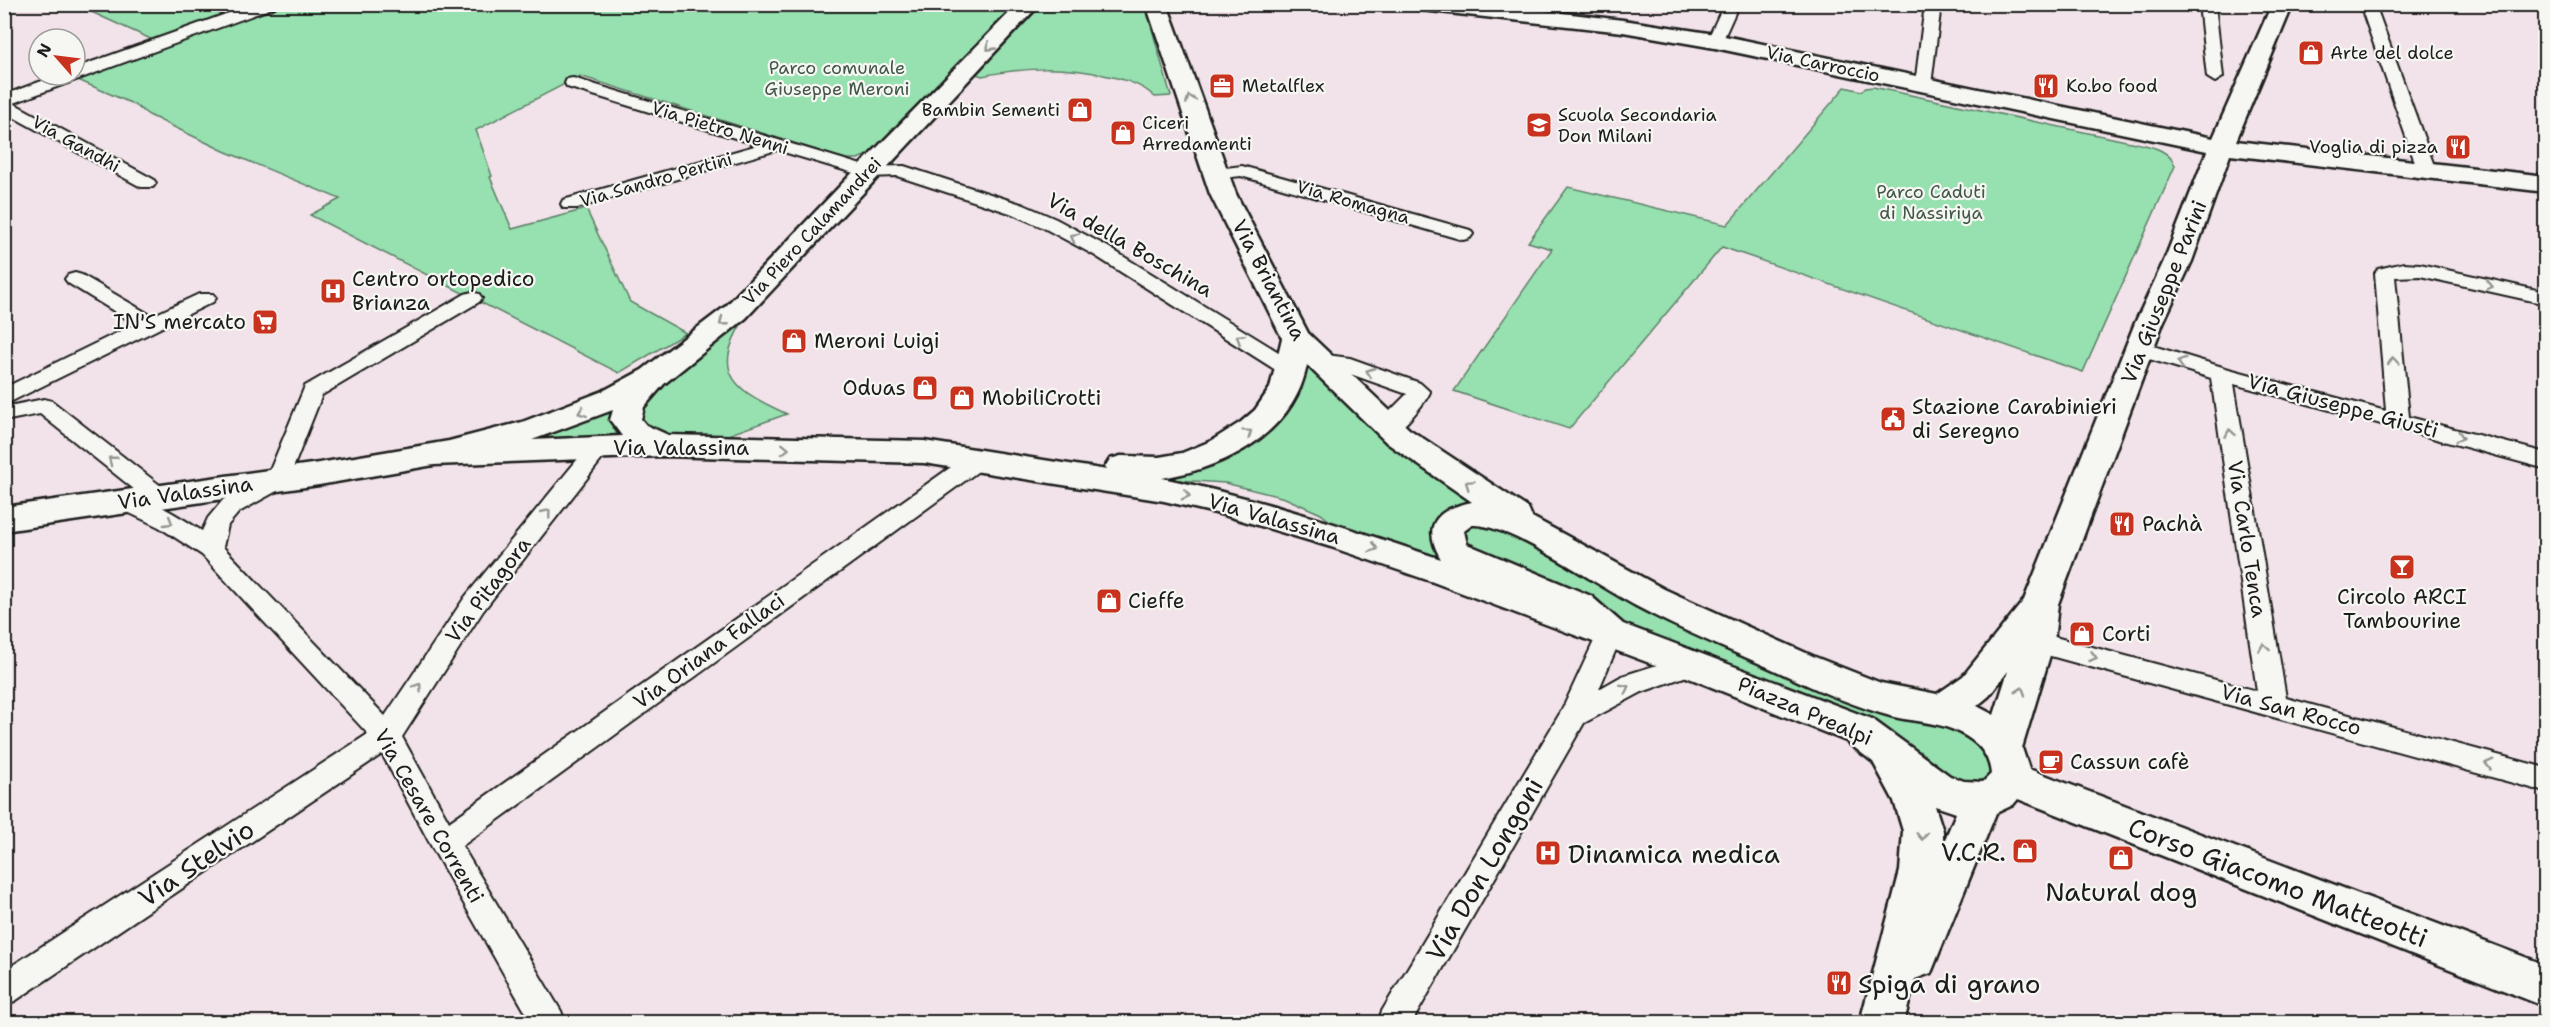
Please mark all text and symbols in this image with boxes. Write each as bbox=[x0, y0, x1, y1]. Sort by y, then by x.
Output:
north arrow bbox=[27, 27, 87, 87]
shop icon: Arte del dolce bbox=[2296, 38, 2326, 68]
one-way arrow bbox=[986, 39, 997, 50]
text: N bbox=[32, 40, 56, 61]
street label: Via Carroccio bbox=[1764, 40, 1882, 88]
place label: Arte del dolce bbox=[2330, 41, 2454, 65]
park label: Parco comunale Giuseppe Meroni bbox=[764, 56, 910, 101]
office icon: Metalflex bbox=[1207, 71, 1237, 101]
restaurant icon: Ko.bo food bbox=[2031, 71, 2061, 101]
place label: Metalflex bbox=[1242, 74, 1325, 98]
place label: Ko.bo food bbox=[2066, 74, 2158, 98]
one-way arrow bbox=[1185, 94, 1198, 105]
shop icon: Bambin Sementi bbox=[1065, 95, 1095, 125]
street label: Via Pietro Nenni bbox=[649, 96, 791, 160]
place label: Bambin Sementi bbox=[922, 98, 1060, 122]
place label: Scuola Secondaria Don Milani bbox=[1558, 103, 1717, 148]
street label: Via Gandhi bbox=[28, 110, 124, 178]
school or university icon: Scuola Secondaria Don Milani bbox=[1524, 110, 1554, 140]
place label: Ciceri Arredamenti bbox=[1142, 111, 1252, 156]
shop icon: Ciceri Arredamenti bbox=[1108, 118, 1138, 148]
restaurant icon: Voglia di pizza bbox=[2443, 132, 2473, 162]
place label: Voglia di pizza bbox=[2309, 135, 2438, 159]
street label: Via Sandro Pertini bbox=[577, 147, 735, 213]
street label: Via Piero Calamandrei bbox=[737, 152, 887, 310]
street label: Via Romagna bbox=[1294, 174, 1412, 230]
park label: Parco Caduti di Nassiriya bbox=[1876, 180, 1986, 225]
street label: Via della Boschina bbox=[1042, 186, 1218, 304]
street label: Via Giuseppe Parini bbox=[2114, 196, 2214, 388]
street label: Via Briantina bbox=[1225, 215, 1313, 345]
one-way arrow bbox=[1070, 233, 1080, 244]
place label: Centro ortopedico Brianza bbox=[352, 265, 535, 317]
hospital icon: Centro ortopedico Brianza bbox=[318, 276, 348, 306]
one-way arrow bbox=[2484, 278, 2494, 291]
supermarket icon: IN'S mercato bbox=[250, 307, 280, 337]
place label: IN'S mercato bbox=[113, 308, 246, 336]
one-way arrow bbox=[718, 315, 729, 326]
shop icon: Meroni Luigi bbox=[779, 326, 809, 356]
place label: Meroni Luigi bbox=[814, 327, 940, 355]
one-way arrow bbox=[1236, 335, 1247, 346]
one-way arrow bbox=[2176, 357, 2186, 369]
one-way arrow bbox=[2387, 357, 2400, 366]
one-way arrow bbox=[1365, 367, 1376, 380]
street label: Via Giuseppe Giusti bbox=[2245, 367, 2441, 445]
shop icon: Oduas bbox=[910, 373, 940, 403]
place label: Oduas bbox=[842, 374, 906, 402]
shop icon: MobiliCrotti bbox=[947, 383, 977, 413]
place label: MobiliCrotti bbox=[982, 384, 1101, 412]
place label: Stazione Carabinieri di Seregno bbox=[1912, 393, 2117, 445]
public building icon: Stazione Carabinieri di Seregno bbox=[1878, 404, 1908, 434]
one-way arrow bbox=[577, 405, 588, 417]
one-way arrow bbox=[1241, 429, 1252, 440]
one-way arrow bbox=[2225, 429, 2237, 438]
one-way arrow bbox=[2454, 430, 2465, 442]
street label: Via Valassina bbox=[613, 434, 749, 462]
one-way arrow bbox=[780, 442, 789, 455]
one-way arrow bbox=[108, 457, 119, 468]
street label: Via Carlo Tenca bbox=[2221, 458, 2273, 620]
street label: Via Valassina bbox=[116, 470, 254, 516]
one-way arrow bbox=[1465, 480, 1476, 491]
street label: Via Valassina bbox=[1205, 487, 1343, 551]
one-way arrow bbox=[1181, 488, 1191, 501]
one-way arrow bbox=[539, 509, 550, 520]
restaurant icon: Pachà bbox=[2107, 509, 2137, 539]
place label: Pachà bbox=[2142, 510, 2202, 538]
one-way arrow bbox=[163, 515, 173, 526]
street label: Via Pitagora bbox=[439, 531, 537, 649]
one-way arrow bbox=[1368, 541, 1379, 554]
bar icon: Circolo ARCI Tambourine bbox=[2387, 552, 2417, 582]
place label: Circolo ARCI Tambourine bbox=[2337, 583, 2467, 635]
street label: Via Oriana Fallaci bbox=[628, 586, 790, 716]
shop icon: Cieffe bbox=[1094, 586, 1124, 616]
place label: Cieffe bbox=[1128, 587, 1185, 615]
shop icon: Corti bbox=[2067, 619, 2097, 649]
place label: Corti bbox=[2102, 620, 2151, 648]
one-way arrow bbox=[2259, 642, 2271, 651]
one-way arrow bbox=[2087, 650, 2097, 662]
street label: Piazza Prealpi bbox=[1733, 670, 1877, 752]
street label: Via San Rocco bbox=[2218, 678, 2364, 742]
one-way arrow bbox=[411, 683, 422, 694]
one-way arrow bbox=[1619, 683, 1630, 695]
one-way arrow bbox=[2014, 686, 2027, 697]
street label: Via Cesare Correnti bbox=[368, 724, 490, 908]
cafe icon: Cassun cafè bbox=[2036, 747, 2066, 777]
place label: Cassun cafè bbox=[2070, 748, 2190, 776]
one-way arrow bbox=[2484, 759, 2495, 771]
street label: Via Don Longoni bbox=[1417, 771, 1551, 967]
street label: Corso Giacomo Matteotti bbox=[2123, 809, 2433, 955]
street label: Via Stelvio bbox=[131, 811, 261, 915]
one-way arrow bbox=[1915, 832, 1928, 841]
place label: V.C.R. bbox=[1941, 834, 2006, 869]
place label: Dinamica medica bbox=[1568, 836, 1780, 871]
shop icon: V.C.R. bbox=[2010, 836, 2040, 866]
hospital icon: Dinamica medica bbox=[1533, 838, 1563, 868]
shop icon: Natural dog bbox=[2106, 843, 2136, 873]
place label: Natural dog bbox=[2045, 874, 2197, 909]
place label: Spiga di grano bbox=[1858, 966, 2041, 1001]
restaurant icon: Spiga di grano bbox=[1824, 968, 1854, 998]

